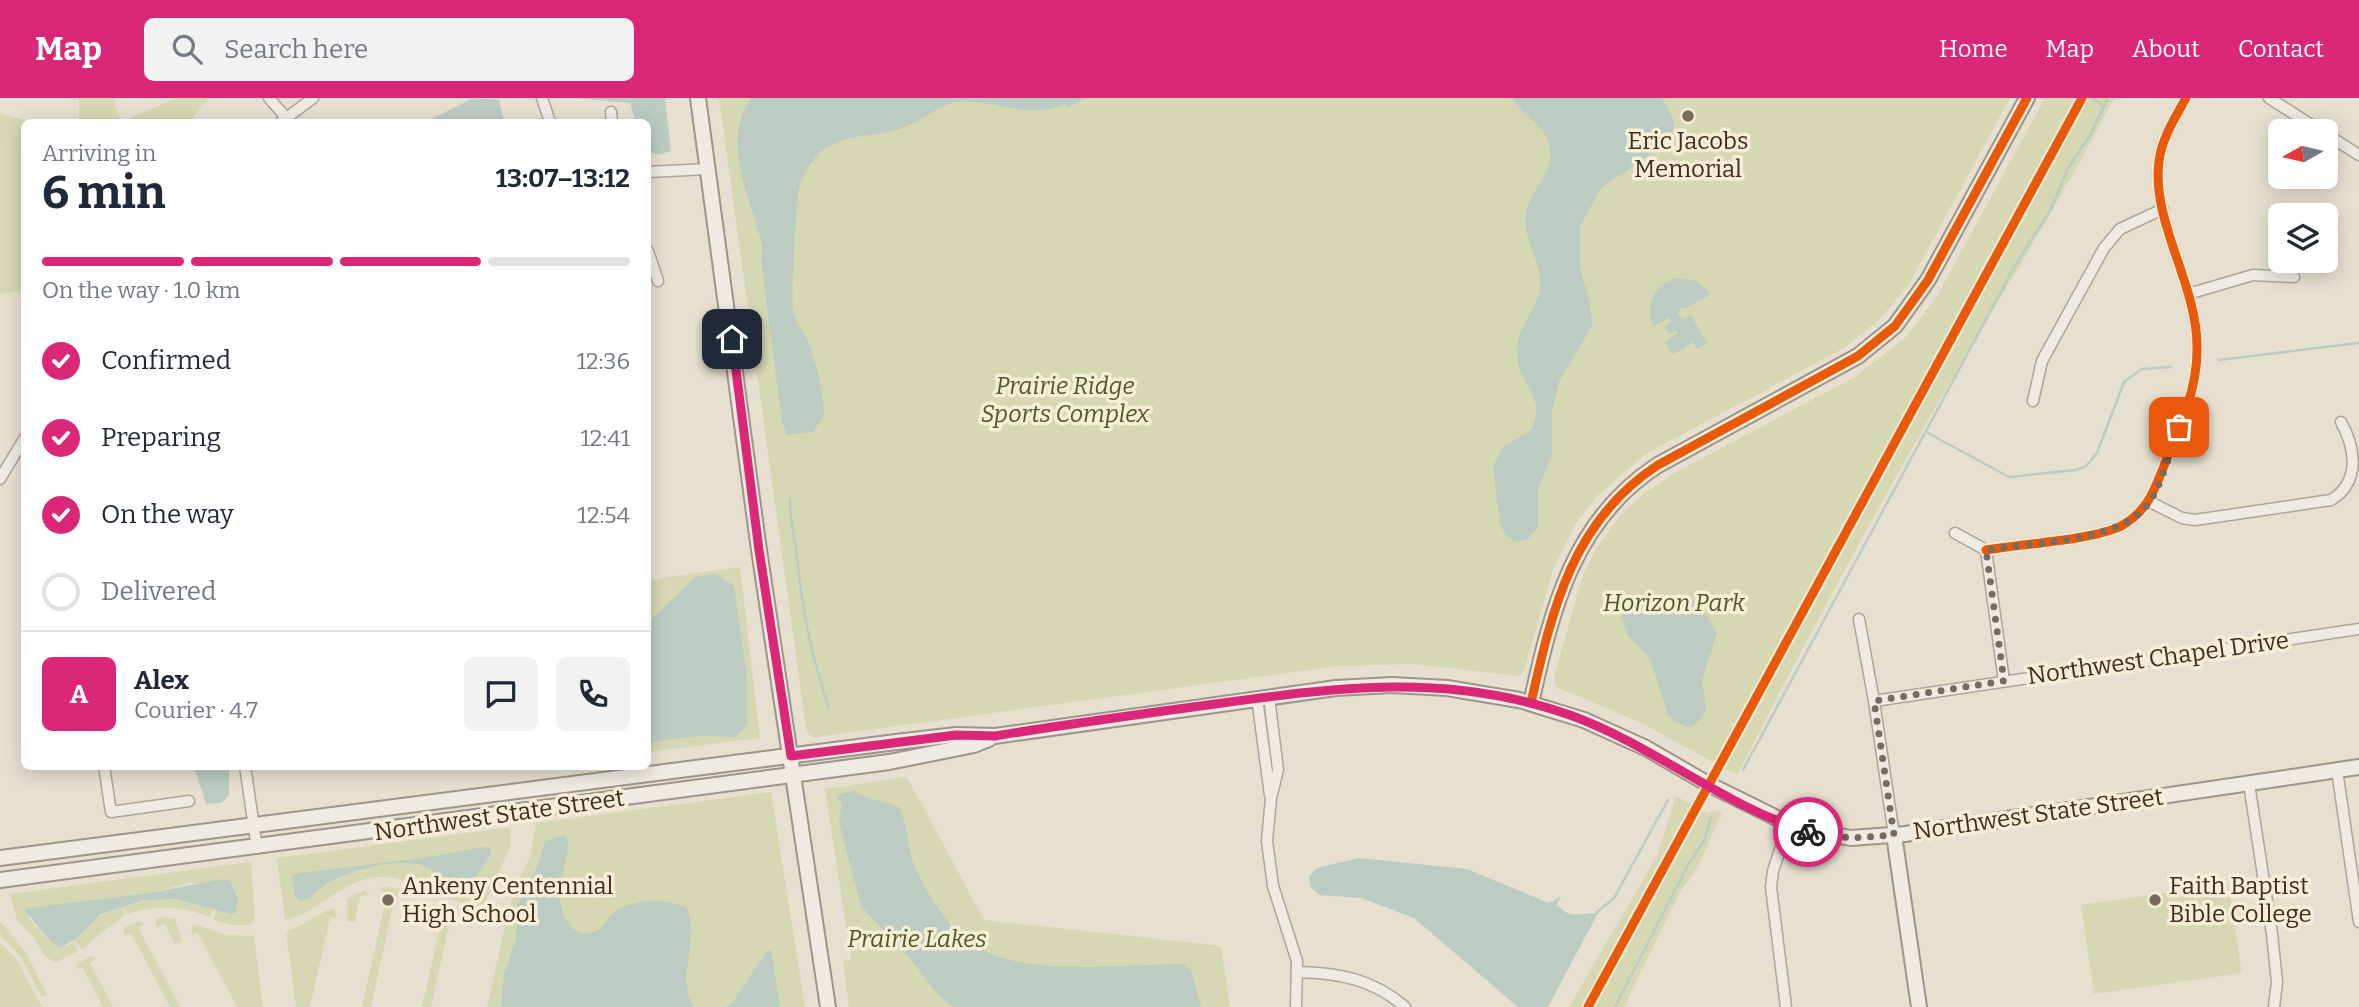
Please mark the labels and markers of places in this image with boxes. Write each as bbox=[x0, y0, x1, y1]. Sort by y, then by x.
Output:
marker: Eric Jacobs Memorial bbox=[1680, 108, 1696, 124]
place label: Eric Jacobs Memorial bbox=[1628, 127, 1748, 183]
pin bbox=[702, 309, 762, 369]
pin bbox=[2149, 397, 2209, 457]
place label: Ankeny Centennial High School bbox=[402, 872, 614, 928]
place label: Faith Baptist Bible College bbox=[2169, 872, 2312, 928]
marker: Ankeny Centennial High School bbox=[380, 892, 396, 908]
marker: Faith Baptist Bible College bbox=[2147, 892, 2163, 908]

